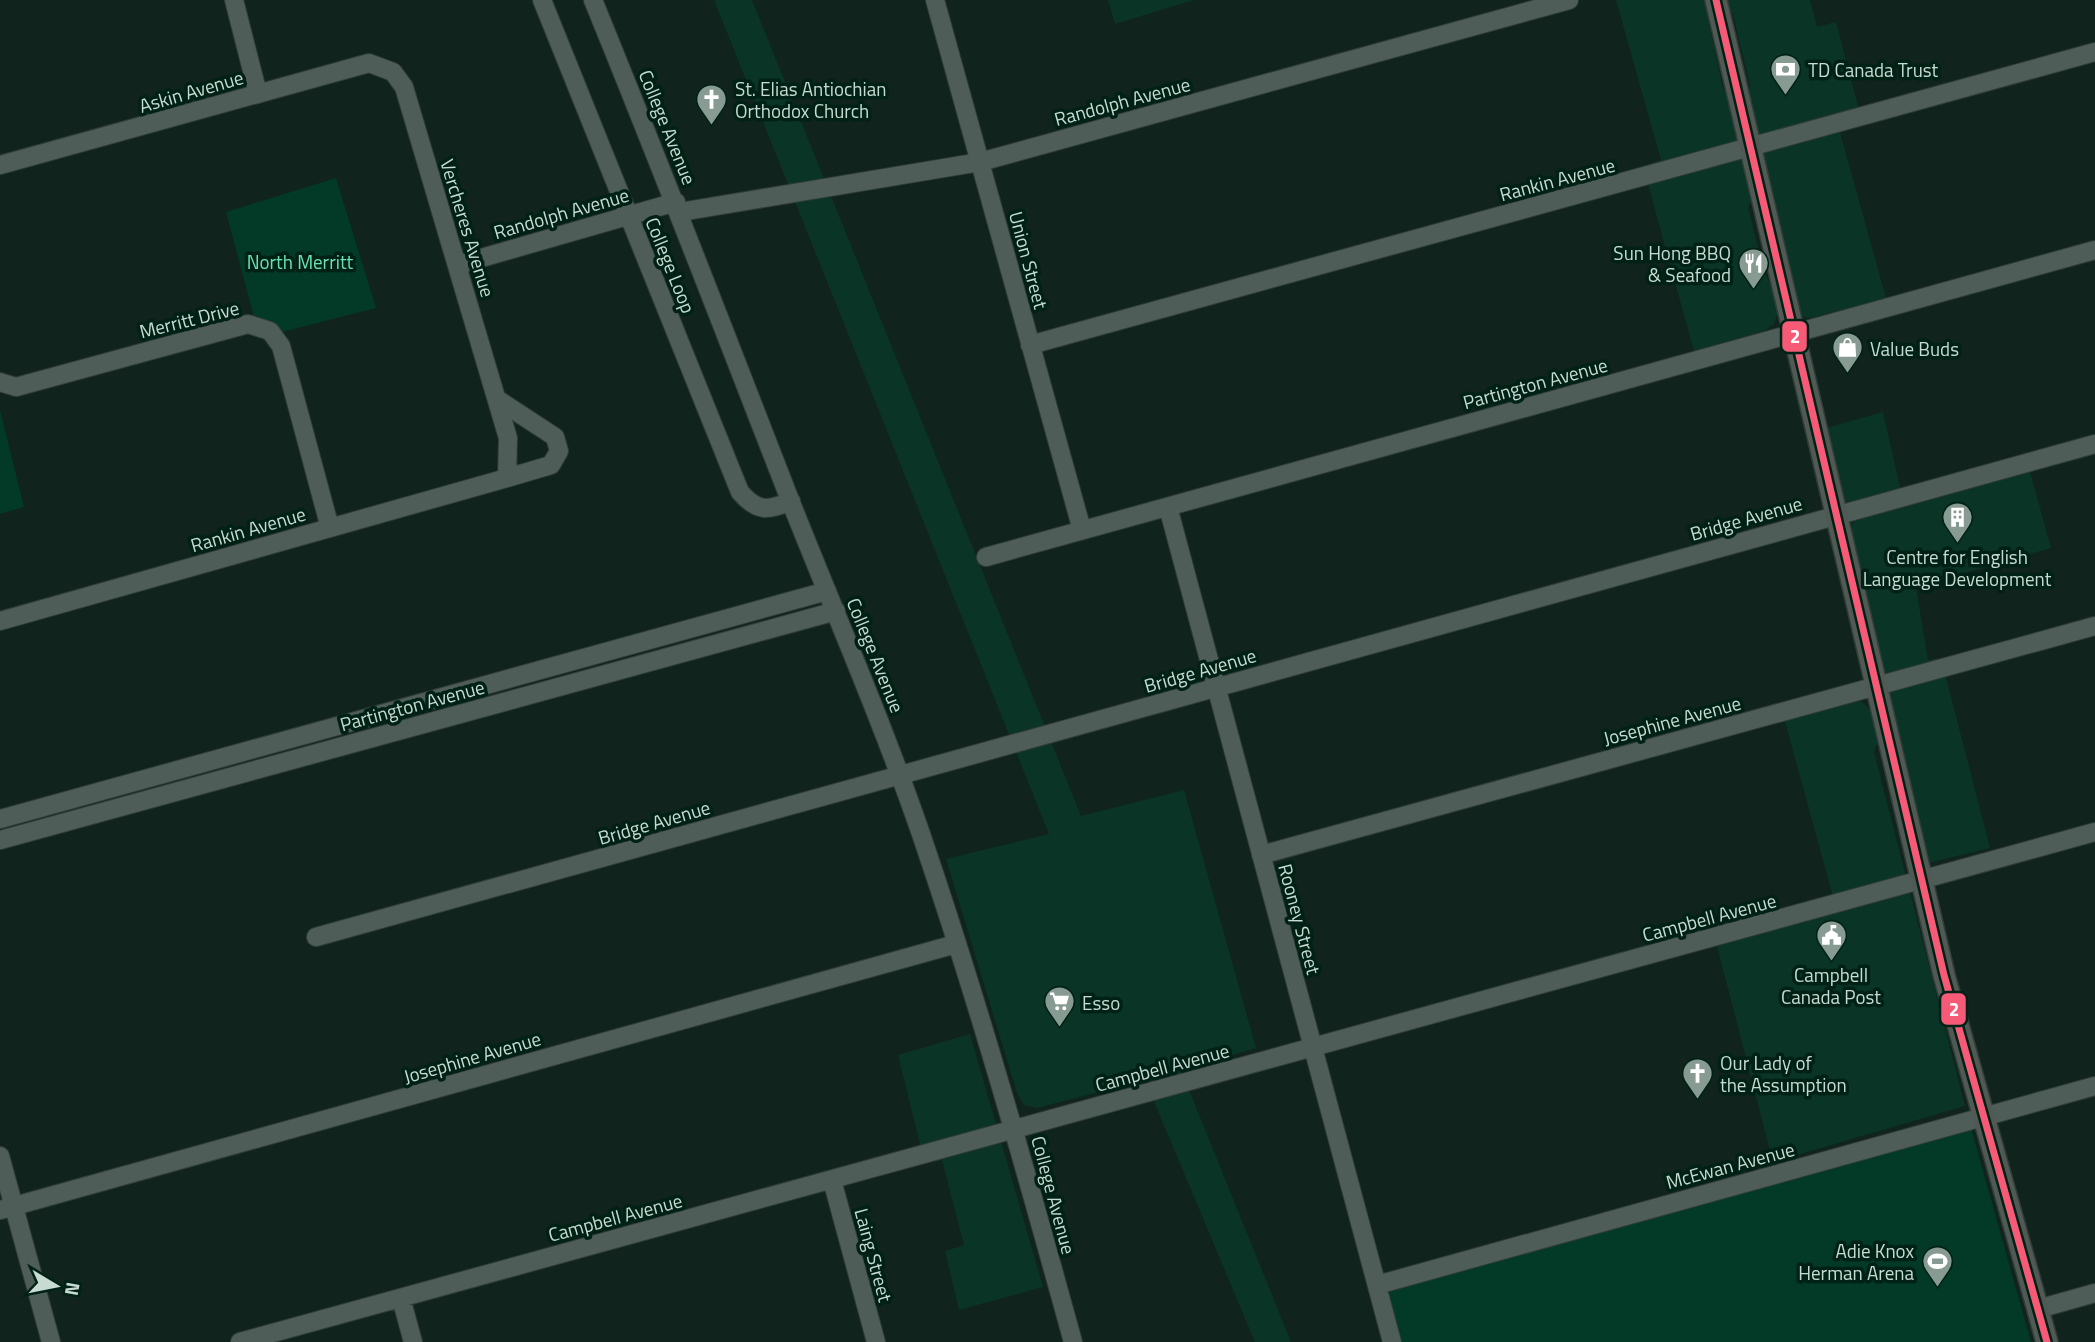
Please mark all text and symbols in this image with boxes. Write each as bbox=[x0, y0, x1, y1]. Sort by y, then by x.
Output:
bank icon: TD Canada Trust bbox=[1768, 52, 1802, 96]
place label: TD Canada Trust bbox=[1808, 55, 1939, 84]
street label: Askin Avenue bbox=[135, 62, 247, 120]
street label: College Avenue bbox=[632, 65, 704, 189]
street label: Randolph Avenue bbox=[1051, 69, 1193, 133]
place label: St. Elias Antiochian Orthodox Church bbox=[735, 74, 886, 125]
church icon: St. Elias Antiochian Orthodox Church bbox=[695, 82, 729, 126]
street label: Rankin Avenue bbox=[1496, 150, 1618, 208]
street label: Vercheres Avenue bbox=[433, 155, 503, 301]
street label: Randolph Avenue bbox=[490, 180, 632, 246]
street label: Union Street bbox=[1002, 208, 1056, 312]
street label: College Loop bbox=[639, 213, 703, 317]
place label: Sun Hong BBQ & Seafood bbox=[1613, 238, 1731, 289]
restaurant icon: Sun Hong BBQ & Seafood bbox=[1737, 246, 1771, 290]
park label: North Merritt bbox=[247, 247, 354, 276]
street label: Merritt Drive bbox=[136, 293, 242, 345]
line badge: 2 bbox=[1781, 320, 1808, 353]
text: 2 bbox=[1790, 321, 1800, 350]
shop icon: Value Buds bbox=[1830, 331, 1864, 375]
place label: Value Buds bbox=[1870, 334, 1959, 363]
street label: Partington Avenue bbox=[1459, 350, 1611, 416]
street label: Bridge Avenue bbox=[1687, 488, 1805, 548]
street label: Rankin Avenue bbox=[187, 499, 309, 559]
building icon: Centre for English Language Development bbox=[1940, 500, 1974, 544]
place label: Centre for English Language Development bbox=[1863, 542, 2052, 593]
street label: College Avenue bbox=[840, 593, 912, 717]
street label: Bridge Avenue bbox=[1141, 640, 1259, 700]
street label: Partington Avenue bbox=[336, 672, 488, 738]
street label: Josephine Avenue bbox=[1600, 688, 1744, 752]
street label: Bridge Avenue bbox=[595, 792, 713, 852]
street label: Rooney Street bbox=[1271, 860, 1329, 978]
street label: Campbell Avenue bbox=[1639, 885, 1779, 949]
public building icon: Campbell Canada Post bbox=[1814, 918, 1848, 962]
place label: Campbell Canada Post bbox=[1781, 960, 1881, 1011]
supermarket icon: Esso bbox=[1042, 985, 1076, 1029]
place label: Esso bbox=[1082, 988, 1120, 1017]
line badge: 2 bbox=[1940, 992, 1967, 1026]
text: 2 bbox=[1949, 994, 1959, 1023]
street label: Josephine Avenue bbox=[400, 1024, 544, 1090]
street label: Campbell Avenue bbox=[1092, 1035, 1232, 1099]
place label: Our Lady of the Assumption bbox=[1720, 1048, 1847, 1099]
church icon: Our Lady of the Assumption bbox=[1680, 1056, 1714, 1100]
street label: College Avenue bbox=[1024, 1133, 1084, 1257]
street label: McEwan Avenue bbox=[1662, 1134, 1798, 1196]
street label: Campbell Avenue bbox=[545, 1185, 685, 1249]
street label: Laing Street bbox=[848, 1205, 901, 1305]
place label: Adie Knox Herman Arena bbox=[1798, 1236, 1914, 1287]
sports icon: Adie Knox Herman Arena bbox=[1920, 1244, 1954, 1288]
north arrow bbox=[21, 1251, 91, 1321]
text: N bbox=[58, 1280, 89, 1298]

